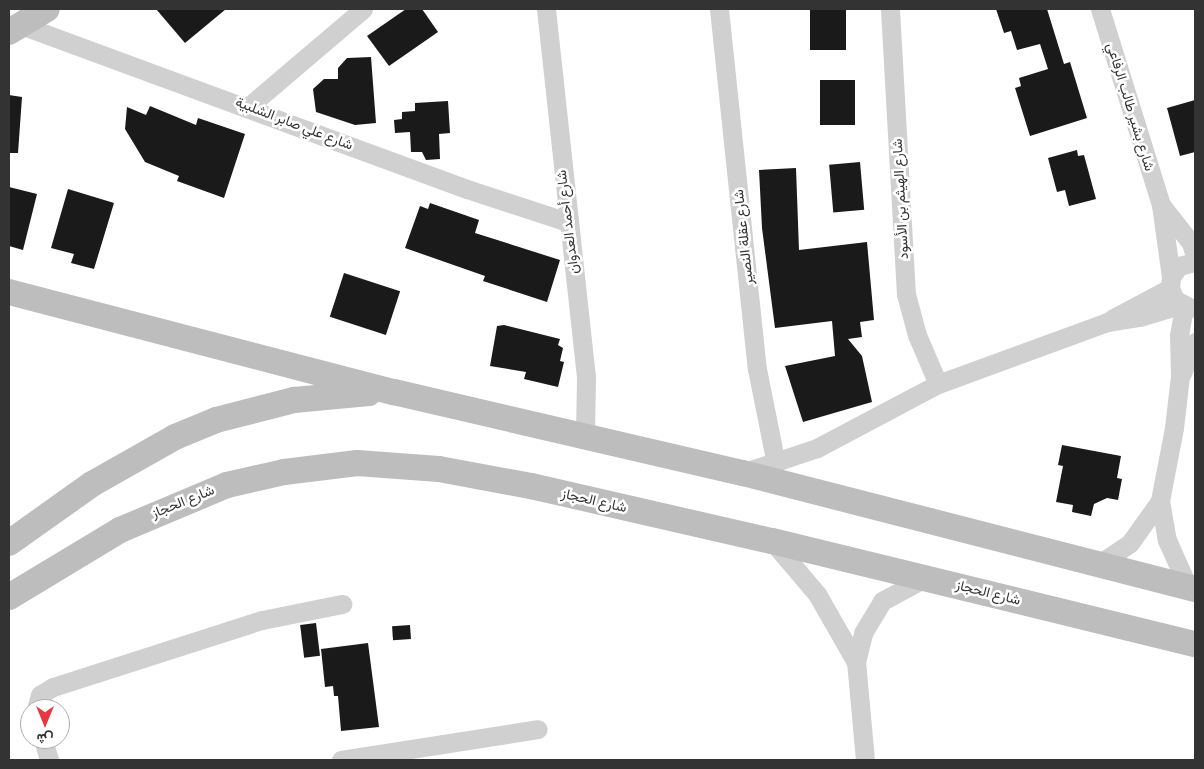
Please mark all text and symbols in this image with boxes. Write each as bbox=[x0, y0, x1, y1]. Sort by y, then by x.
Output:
street label: شارع بشير طالب الرفاعي bbox=[1103, 41, 1157, 173]
street label: شارع علي صابر الشلبية bbox=[233, 94, 355, 154]
street label: شارع الهيثم بن الأسود bbox=[889, 138, 913, 260]
street label: شارع أحمد العدوان bbox=[553, 169, 583, 275]
street label: شارع عقلة النصير bbox=[731, 189, 757, 285]
street label: شارع الحجاز bbox=[149, 482, 217, 522]
street label: شارع الحجاز bbox=[560, 485, 628, 517]
street label: شارع الحجاز bbox=[954, 577, 1022, 609]
north arrow bbox=[20, 699, 70, 749]
text: ش bbox=[37, 730, 53, 747]

